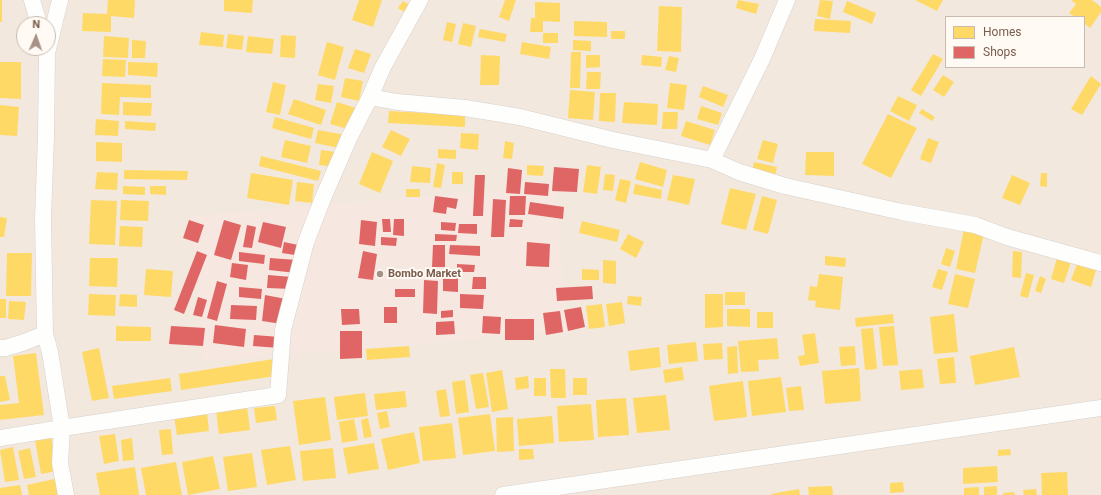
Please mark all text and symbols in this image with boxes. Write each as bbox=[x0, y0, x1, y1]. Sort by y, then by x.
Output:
north arrow bbox=[16, 16, 56, 56]
legend bbox=[945, 16, 1085, 68]
text: N bbox=[32, 18, 41, 31]
text: Homes bbox=[983, 25, 1021, 39]
text: Shops bbox=[983, 45, 1017, 59]
place label: Bombo Market bbox=[388, 267, 461, 281]
marker: Bombo Market bbox=[375, 269, 385, 279]

